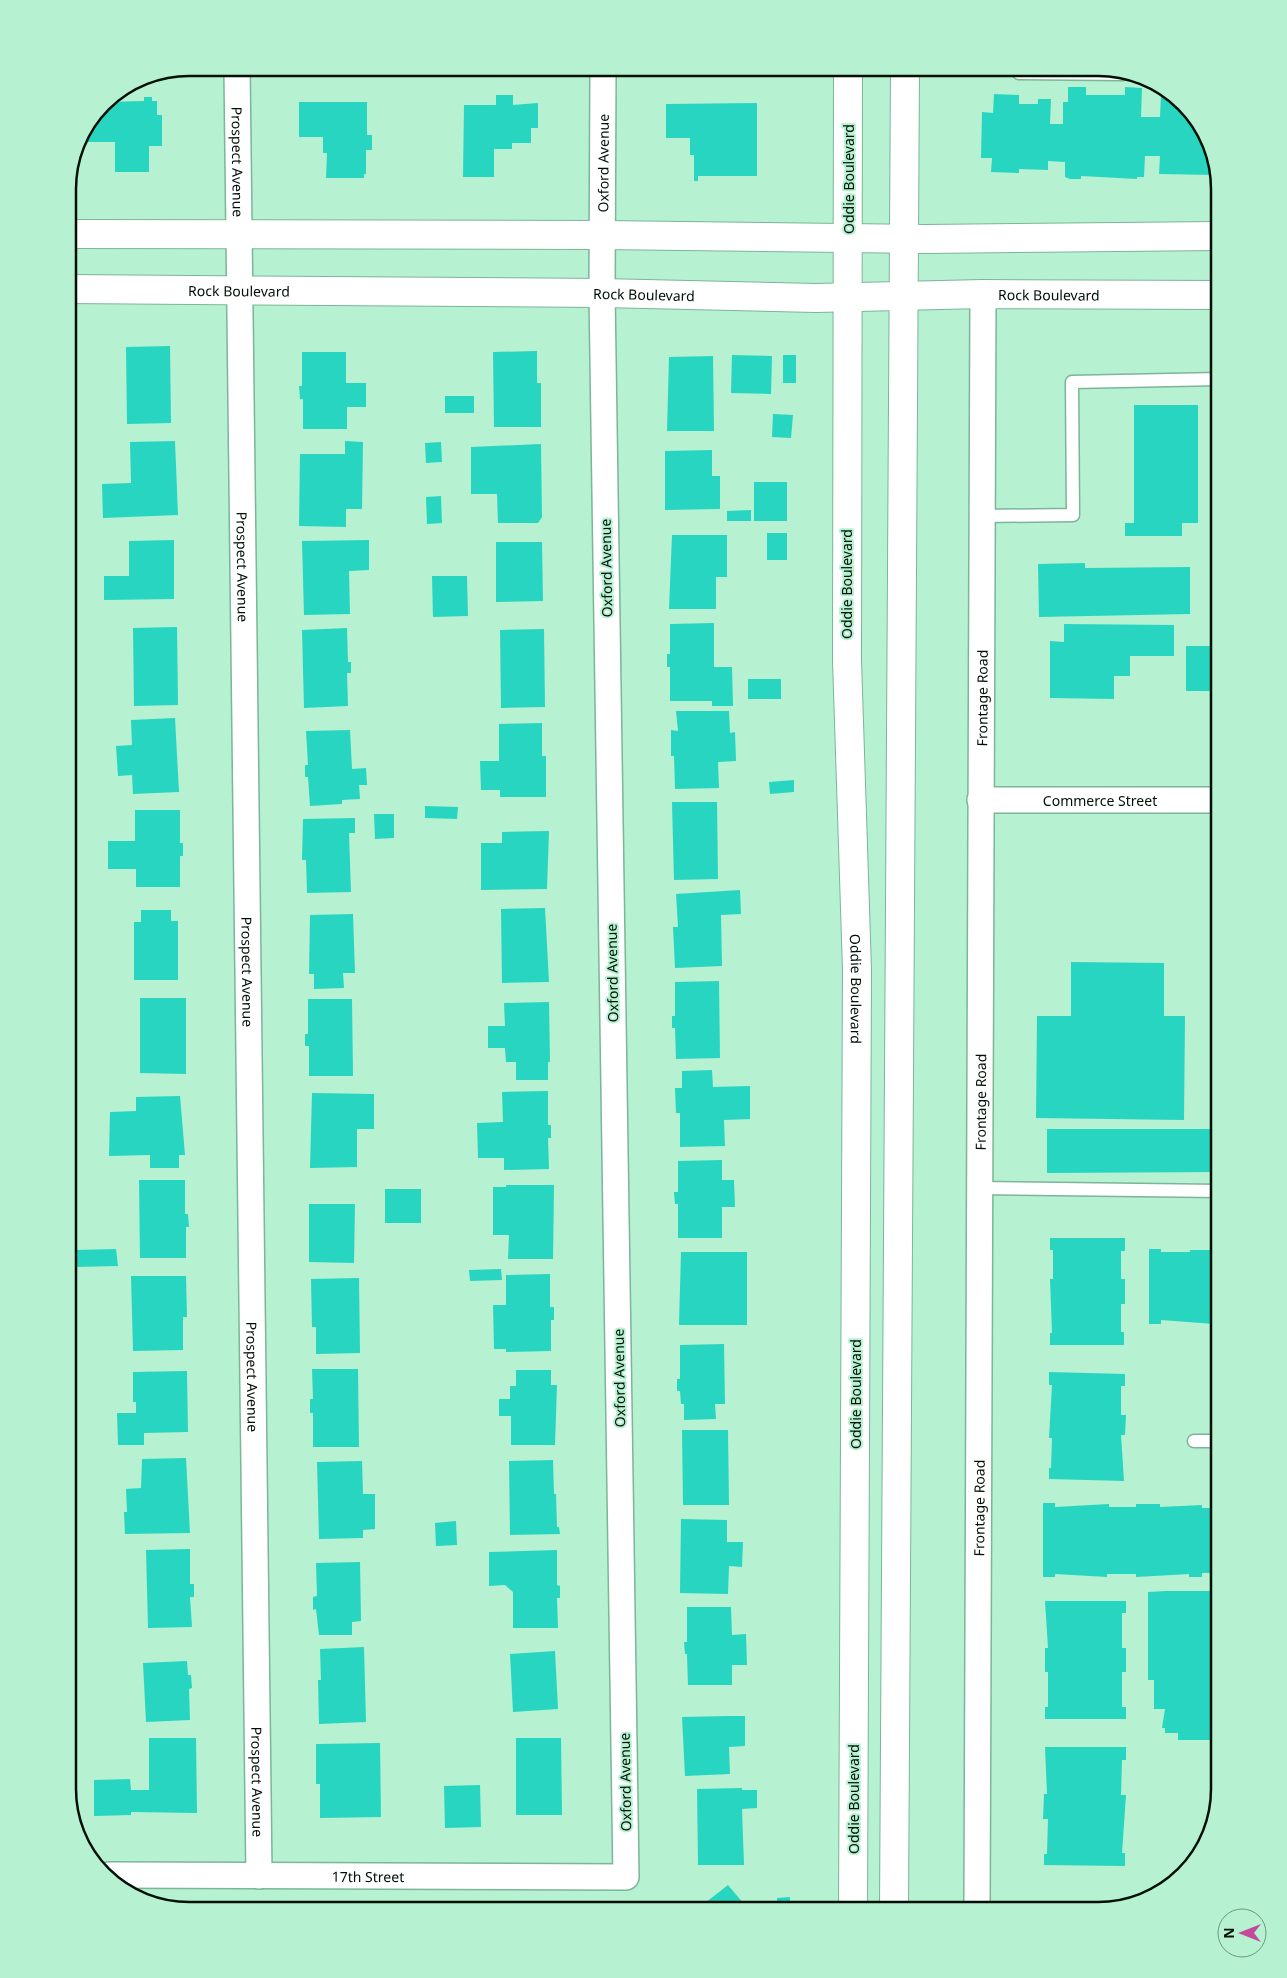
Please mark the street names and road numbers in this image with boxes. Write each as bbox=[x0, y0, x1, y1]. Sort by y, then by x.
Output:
street label: Prospect Avenue bbox=[228, 107, 248, 217]
street label: Oxford Avenue bbox=[593, 114, 612, 213]
street label: Oddie Boulevard bbox=[839, 124, 858, 234]
street label: Rock Boulevard bbox=[188, 280, 290, 300]
street label: Rock Boulevard bbox=[593, 283, 695, 305]
street label: Rock Boulevard bbox=[998, 285, 1100, 304]
street label: Prospect Avenue bbox=[233, 512, 253, 622]
street label: Oxford Avenue bbox=[596, 518, 616, 617]
street label: Oddie Boulevard bbox=[837, 529, 856, 639]
street label: Frontage Road bbox=[972, 650, 991, 746]
street label: Commerce Street bbox=[1043, 791, 1157, 810]
street label: Prospect Avenue bbox=[238, 917, 258, 1027]
street label: Oxford Avenue bbox=[602, 923, 622, 1022]
street label: Oddie Boulevard bbox=[846, 934, 867, 1044]
street label: Frontage Road bbox=[970, 1054, 990, 1150]
street label: Prospect Avenue bbox=[243, 1322, 263, 1432]
street label: Oxford Avenue bbox=[609, 1328, 629, 1427]
street label: Oddie Boulevard bbox=[846, 1339, 865, 1449]
street label: Frontage Road bbox=[969, 1460, 988, 1556]
street label: Prospect Avenue bbox=[248, 1727, 268, 1837]
street label: Oxford Avenue bbox=[615, 1732, 635, 1831]
street label: Oddie Boulevard bbox=[844, 1744, 863, 1854]
street label: 17th Street bbox=[332, 1866, 404, 1886]

